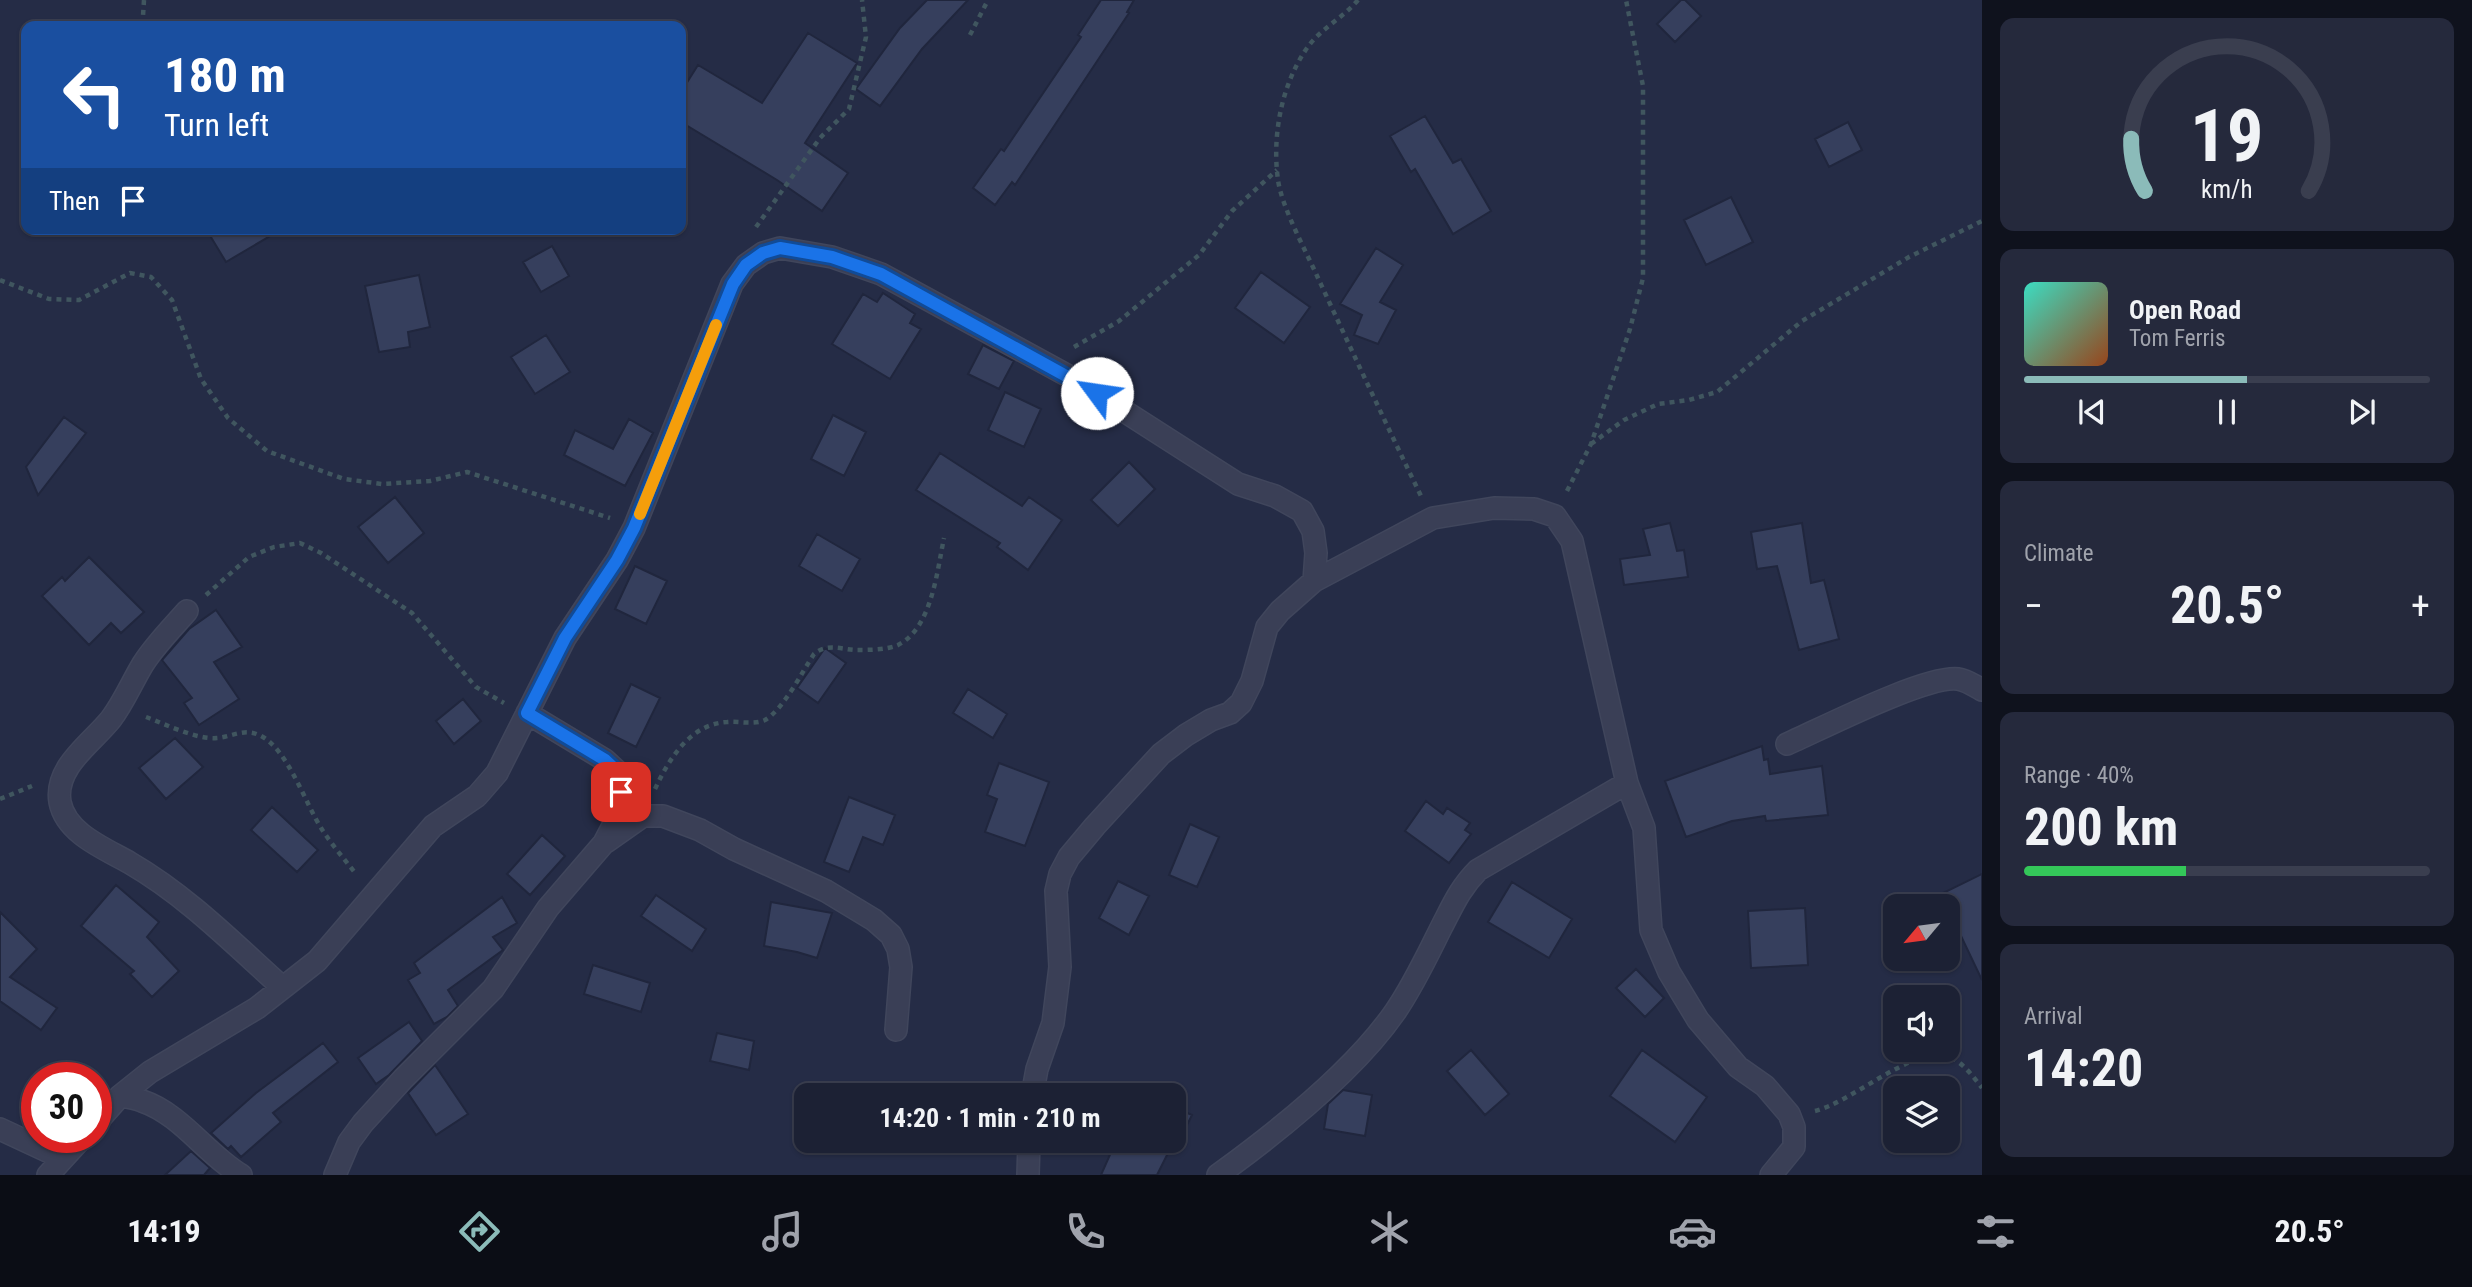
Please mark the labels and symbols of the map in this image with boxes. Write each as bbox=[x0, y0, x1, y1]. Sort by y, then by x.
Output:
position arrow bbox=[1060, 356, 1134, 430]
pin bbox=[591, 762, 651, 822]
north arrow bbox=[1883, 894, 1960, 971]
speed limit sign: 30 bbox=[21, 1062, 112, 1153]

